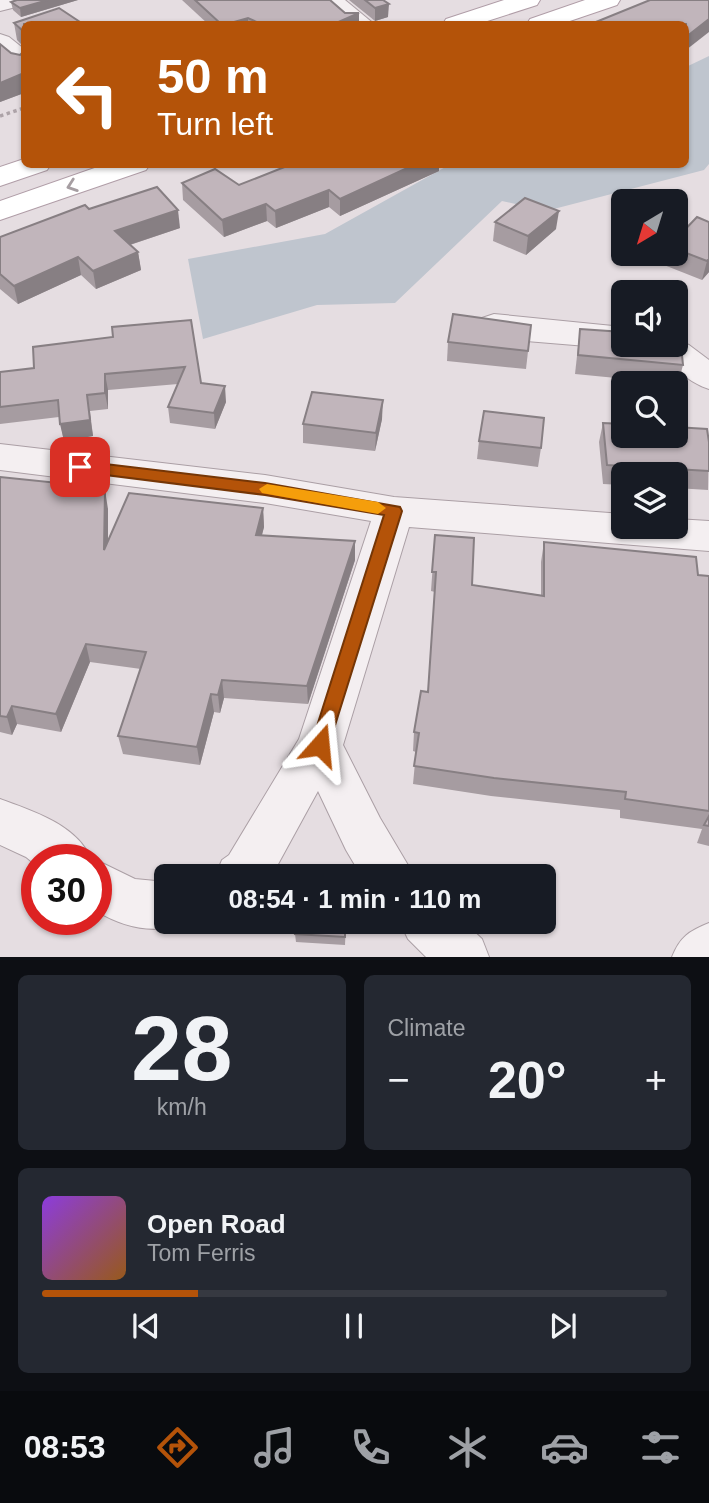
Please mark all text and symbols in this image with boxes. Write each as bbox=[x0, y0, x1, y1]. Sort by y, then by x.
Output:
icon: left bbox=[42, 49, 133, 140]
text: 50 m bbox=[157, 49, 269, 103]
text: Turn left bbox=[157, 106, 273, 142]
one-way arrow bbox=[66, 178, 78, 193]
north arrow bbox=[611, 189, 688, 266]
map controls bbox=[611, 189, 688, 539]
button: sound bbox=[611, 280, 688, 357]
button: search bbox=[611, 371, 688, 448]
pin bbox=[50, 437, 110, 497]
icon: arrive bbox=[61, 448, 99, 486]
button: layers bbox=[611, 462, 688, 539]
position arrow bbox=[283, 708, 357, 782]
speed limit sign: 30 bbox=[21, 844, 112, 935]
text: 08:54 · 1 min · 110 m bbox=[229, 884, 481, 914]
text: 28 bbox=[131, 998, 232, 1099]
text: Climate bbox=[388, 1015, 465, 1041]
text: 20° bbox=[488, 1051, 567, 1109]
text: − bbox=[388, 1059, 410, 1101]
text: + bbox=[645, 1059, 667, 1101]
text: km/h bbox=[157, 1094, 207, 1120]
text: Open Road bbox=[147, 1209, 286, 1239]
text: Tom Ferris bbox=[147, 1240, 256, 1266]
icon: previous bbox=[127, 1307, 165, 1345]
icon: pause bbox=[335, 1307, 373, 1345]
icon: next bbox=[544, 1307, 582, 1345]
icon: directions bbox=[153, 1423, 202, 1472]
icon: music bbox=[250, 1423, 299, 1472]
icon: phone bbox=[346, 1423, 395, 1472]
icon: climate bbox=[443, 1423, 492, 1472]
icon: car bbox=[540, 1423, 589, 1472]
icon: filters bbox=[636, 1423, 685, 1472]
text: 08:53 bbox=[24, 1429, 106, 1465]

